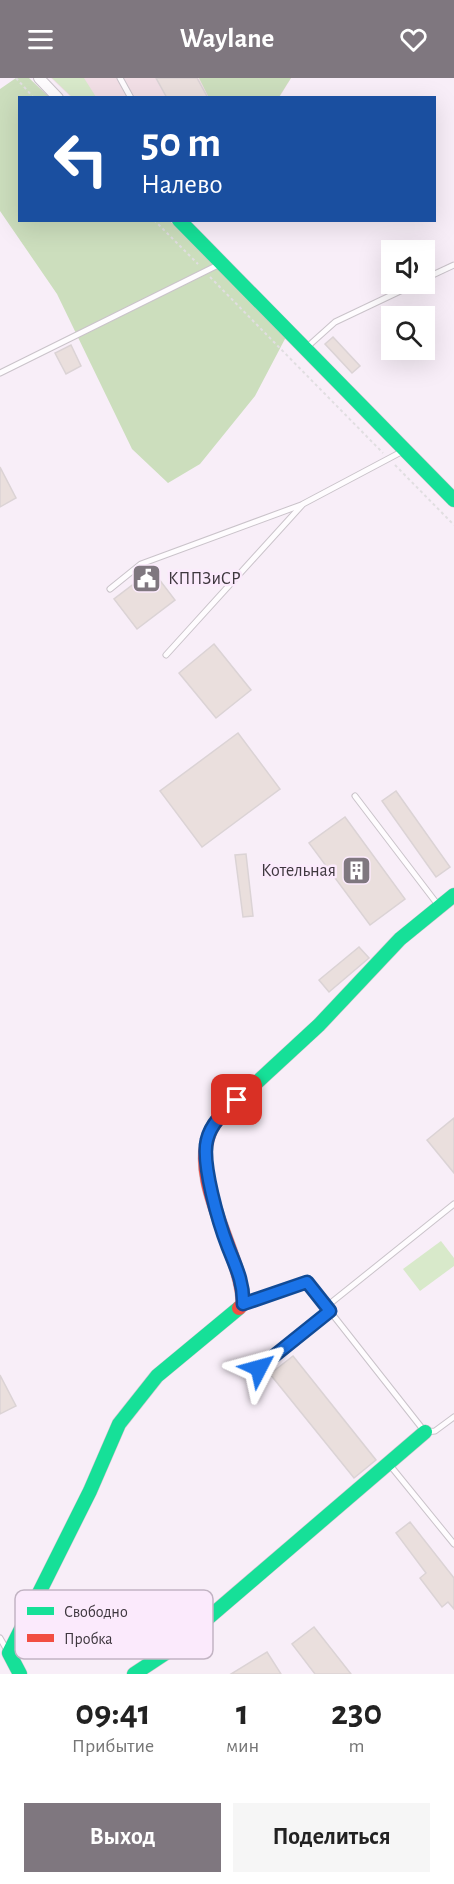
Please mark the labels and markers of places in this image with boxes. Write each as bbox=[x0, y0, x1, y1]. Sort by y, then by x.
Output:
public building icon: КППЗиСР bbox=[131, 563, 163, 595]
place label: КППЗиСР bbox=[168, 570, 241, 588]
building icon: Котельная bbox=[341, 855, 373, 887]
place label: Котельная bbox=[261, 862, 336, 880]
pin bbox=[211, 1074, 262, 1125]

